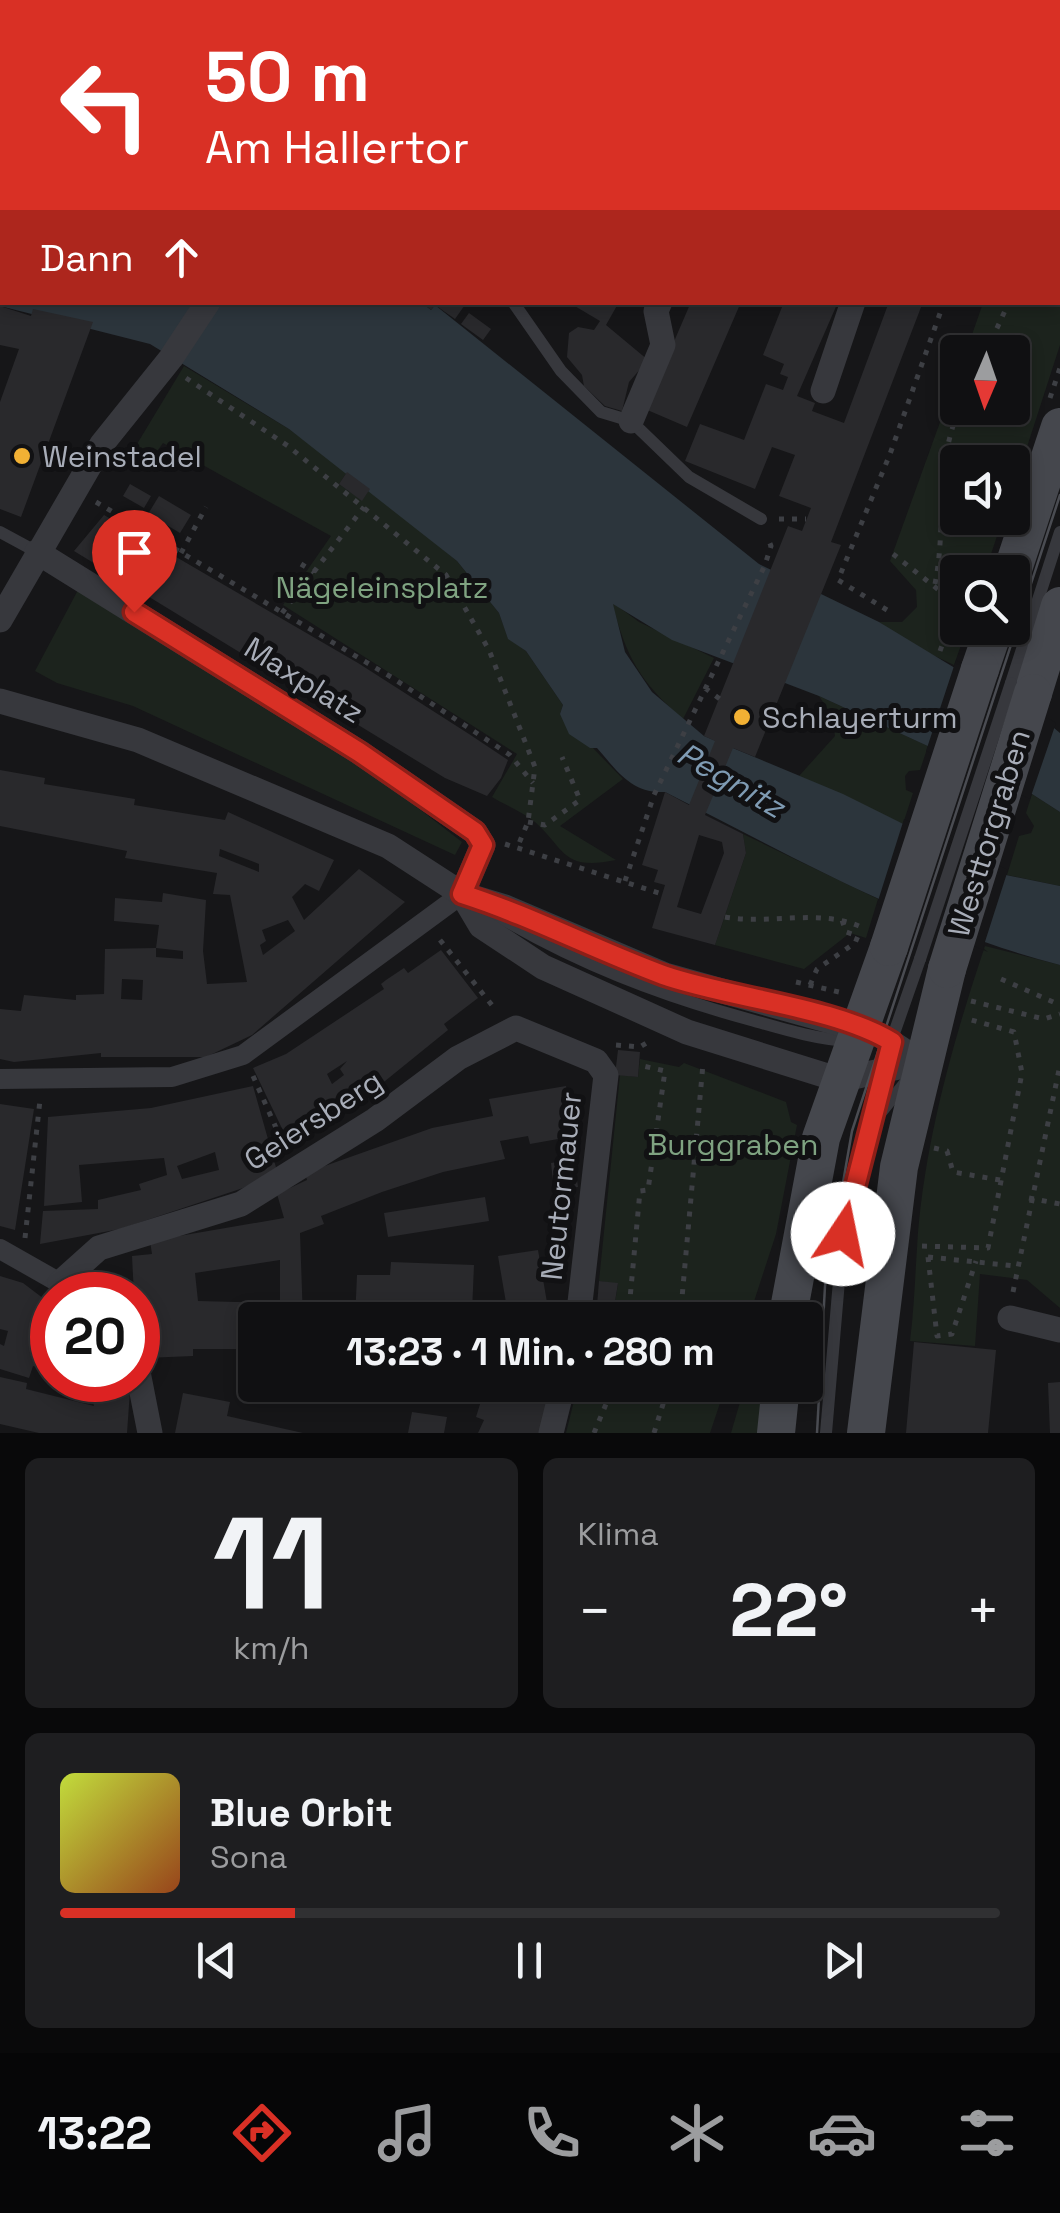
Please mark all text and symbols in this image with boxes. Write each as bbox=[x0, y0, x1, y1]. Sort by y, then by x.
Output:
text: 50 m bbox=[205, 32, 370, 121]
icon: left bbox=[40, 40, 170, 170]
text: Am Hallertor bbox=[205, 119, 469, 176]
icon: ahead bbox=[154, 230, 209, 285]
text: Dann bbox=[40, 234, 134, 282]
north arrow bbox=[940, 335, 1030, 425]
map controls bbox=[940, 335, 1030, 645]
place label: Weinstadel bbox=[42, 437, 202, 476]
marker: Weinstadel bbox=[11, 445, 33, 467]
button: sound bbox=[940, 445, 1030, 535]
pin bbox=[92, 510, 177, 613]
icon: arrive bbox=[107, 525, 162, 580]
button: search bbox=[940, 555, 1030, 645]
park label: Nägeleinsplatz bbox=[276, 568, 488, 607]
street label: Maxplatz bbox=[237, 628, 371, 732]
place label: Schlayerturm bbox=[762, 698, 958, 737]
marker: Schlayerturm bbox=[731, 706, 753, 728]
street label: Westtorgraben bbox=[939, 725, 1039, 941]
water label: Pegnitz bbox=[670, 733, 794, 828]
street label: Geiersberg bbox=[237, 1061, 389, 1179]
street label: Neutormauer bbox=[532, 1090, 590, 1282]
park label: Burggraben bbox=[647, 1125, 819, 1164]
position arrow bbox=[791, 1182, 895, 1286]
speed limit sign: 20 bbox=[30, 1272, 160, 1402]
text: 13:23 · 1 Min. · 280 m bbox=[346, 1328, 715, 1376]
text: 11 bbox=[212, 1480, 330, 1646]
text: Klima bbox=[578, 1514, 659, 1554]
text: 22° bbox=[729, 1562, 848, 1658]
text: − bbox=[578, 1576, 612, 1646]
text: + bbox=[966, 1576, 1000, 1646]
text: km/h bbox=[233, 1628, 309, 1668]
text: Blue Orbit bbox=[210, 1789, 393, 1837]
text: Sona bbox=[210, 1837, 287, 1877]
icon: previous bbox=[189, 1933, 244, 1988]
icon: pause bbox=[502, 1933, 557, 1988]
icon: next bbox=[816, 1933, 871, 1988]
icon: directions bbox=[227, 2098, 297, 2168]
icon: music bbox=[372, 2098, 442, 2168]
icon: phone bbox=[517, 2098, 587, 2168]
icon: climate bbox=[662, 2098, 732, 2168]
icon: car bbox=[807, 2098, 877, 2168]
icon: filters bbox=[952, 2098, 1022, 2168]
text: 13:22 bbox=[38, 2105, 152, 2162]

